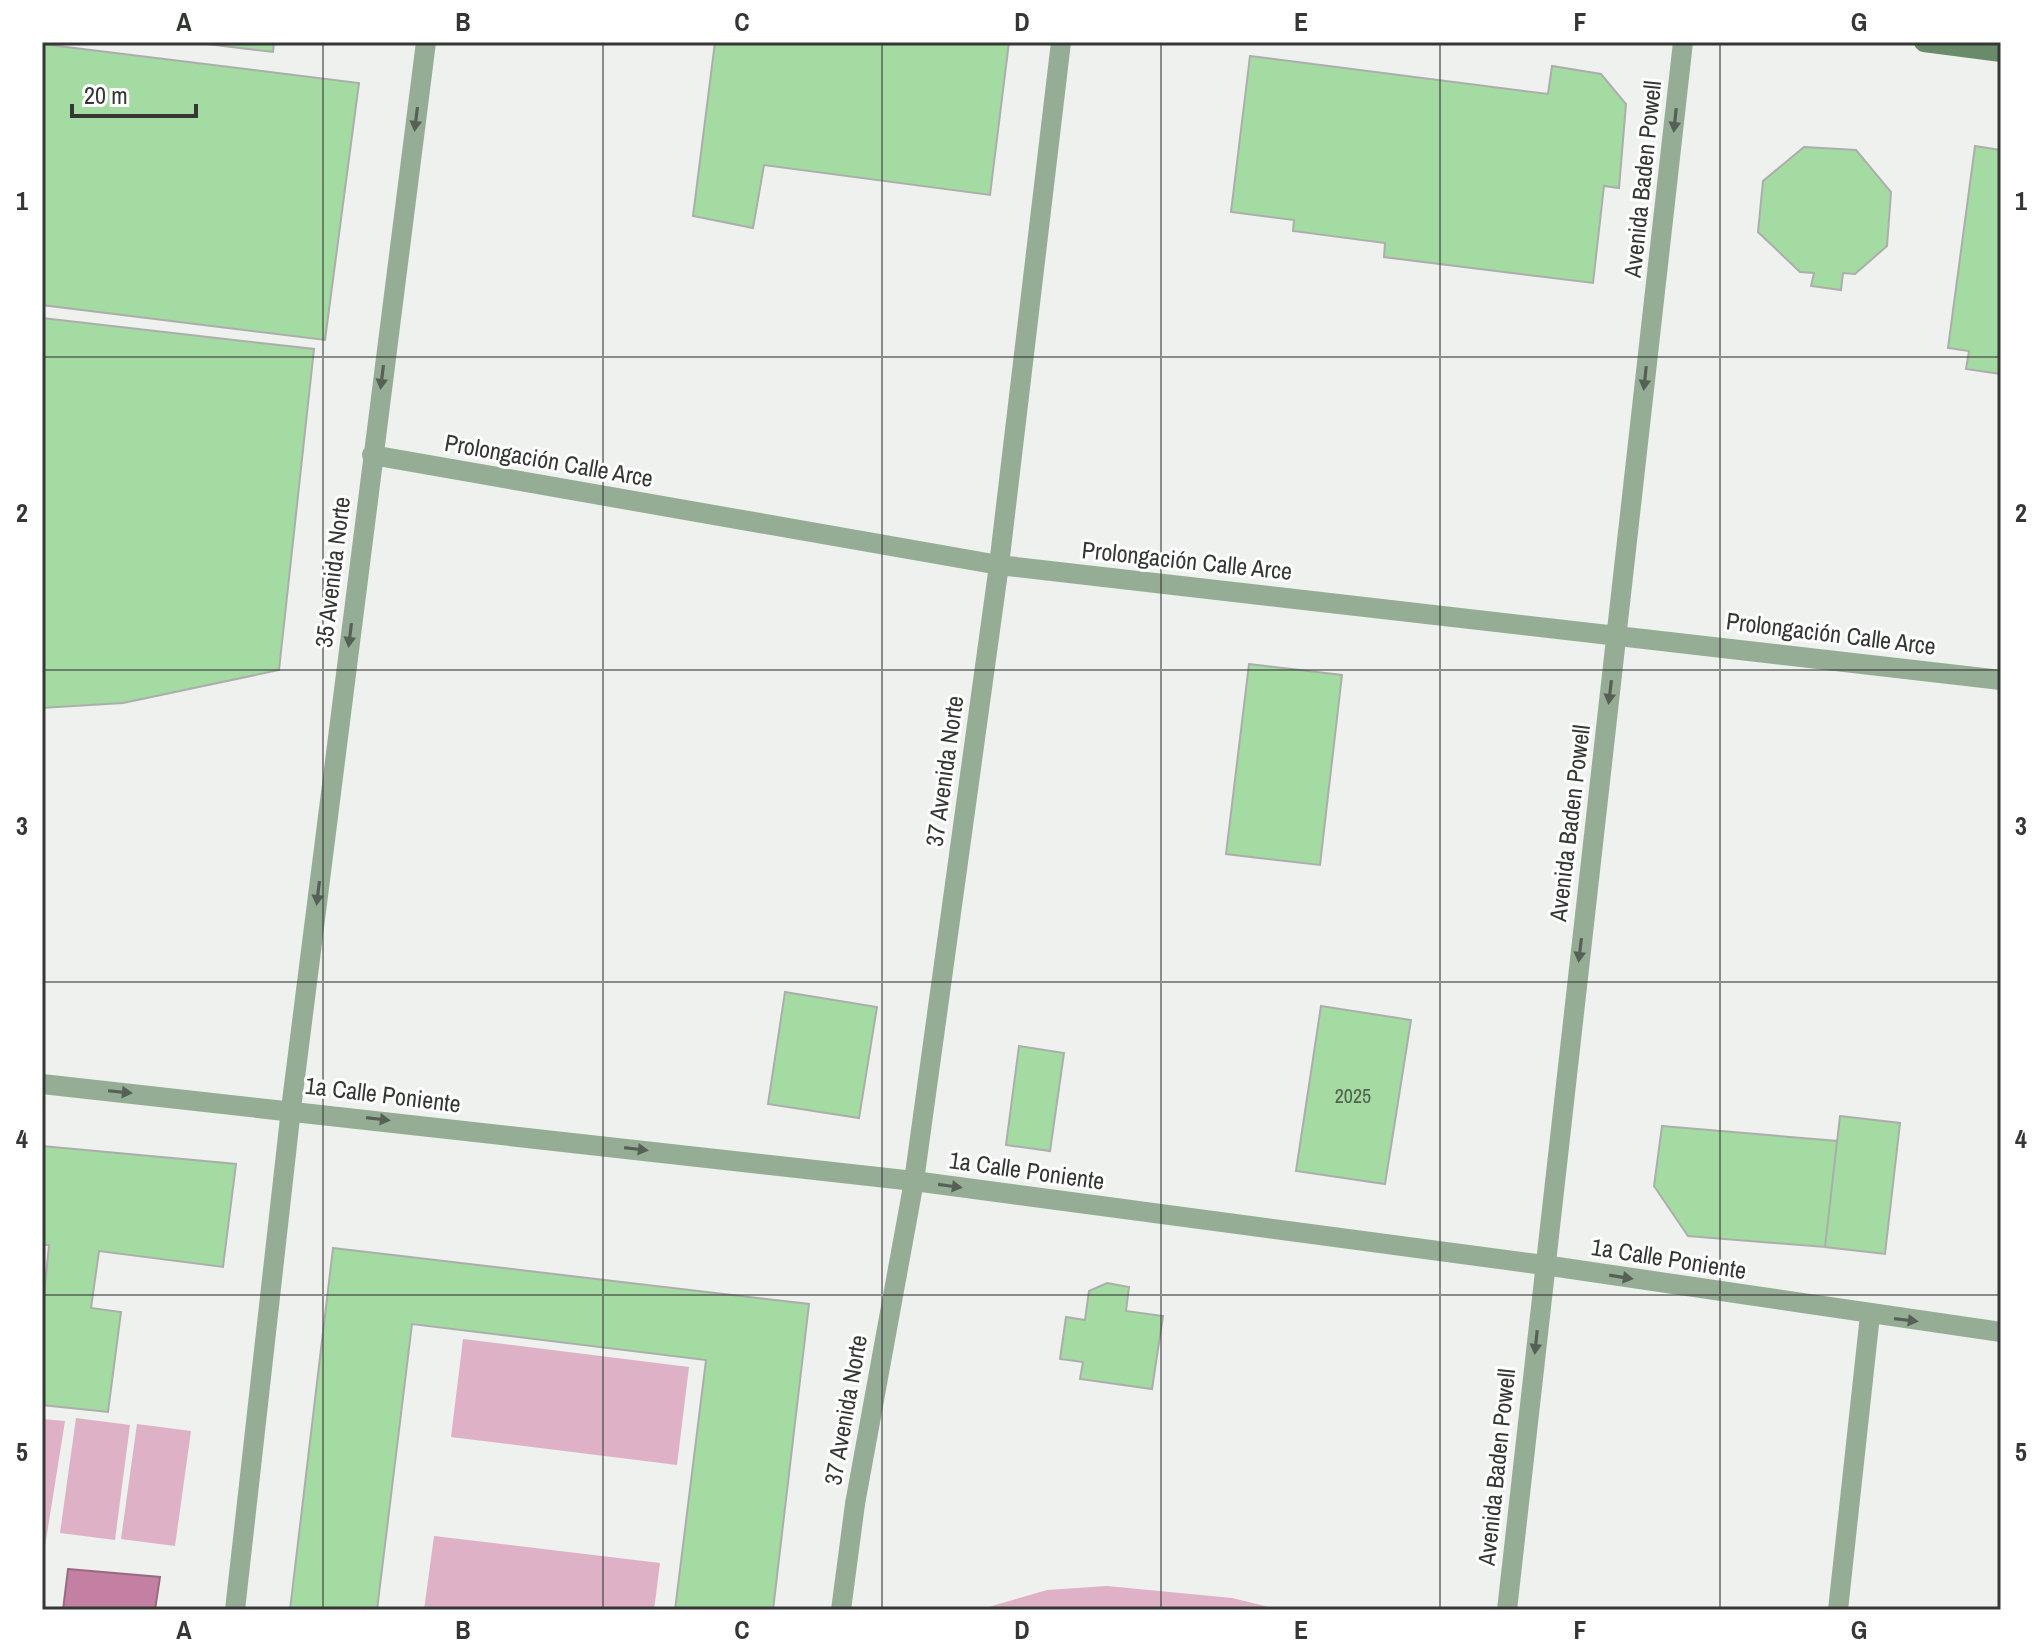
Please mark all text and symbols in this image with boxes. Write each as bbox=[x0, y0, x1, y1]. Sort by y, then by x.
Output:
text: A bbox=[176, 4, 192, 39]
text: B bbox=[455, 4, 471, 39]
text: C bbox=[734, 4, 750, 39]
text: D bbox=[1014, 4, 1030, 39]
text: E bbox=[1294, 4, 1308, 39]
text: F bbox=[1573, 4, 1587, 39]
text: G bbox=[1851, 4, 1867, 39]
scale bar bbox=[72, 68, 196, 118]
text: 20 m bbox=[84, 79, 128, 111]
street label: Avenida Baden Powell bbox=[1616, 79, 1668, 280]
one-way arrow bbox=[409, 107, 422, 132]
one-way arrow bbox=[1668, 107, 1681, 132]
text: 1 bbox=[16, 183, 28, 218]
text: 1 bbox=[2015, 183, 2027, 218]
one-way arrow bbox=[376, 365, 389, 390]
one-way arrow bbox=[1639, 366, 1652, 391]
street label: Prolongación Calle Arce bbox=[442, 426, 656, 494]
text: 2 bbox=[16, 495, 28, 530]
street label: 35 Avenida Norte bbox=[307, 495, 357, 649]
text: 2 bbox=[2015, 495, 2027, 530]
street label: Prolongación Calle Arce bbox=[1080, 533, 1294, 587]
street label: Prolongación Calle Arce bbox=[1724, 604, 1938, 662]
one-way arrow bbox=[343, 623, 356, 648]
one-way arrow bbox=[1603, 680, 1616, 705]
street label: 37 Avenida Norte bbox=[918, 694, 970, 848]
street label: Avenida Baden Powell bbox=[1541, 723, 1597, 924]
text: 3 bbox=[16, 808, 28, 843]
text: 3 bbox=[2015, 808, 2027, 843]
one-way arrow bbox=[311, 881, 324, 906]
one-way arrow bbox=[1574, 938, 1587, 963]
street label: 1a Calle Poniente bbox=[303, 1069, 463, 1119]
house number: 2025 bbox=[1335, 1082, 1371, 1109]
one-way arrow bbox=[108, 1085, 133, 1098]
one-way arrow bbox=[366, 1113, 391, 1126]
text: 4 bbox=[16, 1121, 28, 1156]
text: 4 bbox=[2015, 1121, 2027, 1156]
one-way arrow bbox=[624, 1143, 649, 1156]
street label: 1a Calle Poniente bbox=[947, 1143, 1107, 1197]
one-way arrow bbox=[938, 1180, 963, 1193]
street label: 1a Calle Poniente bbox=[1589, 1230, 1749, 1286]
one-way arrow bbox=[1609, 1271, 1634, 1283]
one-way arrow bbox=[1894, 1314, 1919, 1327]
one-way arrow bbox=[1529, 1330, 1542, 1355]
street label: 37 Avenida Norte bbox=[816, 1332, 874, 1488]
street label: Avenida Baden Powell bbox=[1470, 1367, 1522, 1568]
text: 5 bbox=[16, 1434, 28, 1469]
text: 5 bbox=[2015, 1434, 2027, 1469]
text: A bbox=[176, 1612, 192, 1647]
text: B bbox=[455, 1612, 471, 1647]
text: C bbox=[734, 1612, 750, 1647]
text: D bbox=[1014, 1612, 1030, 1647]
text: E bbox=[1294, 1612, 1308, 1647]
text: F bbox=[1573, 1612, 1587, 1647]
text: G bbox=[1851, 1612, 1867, 1647]

